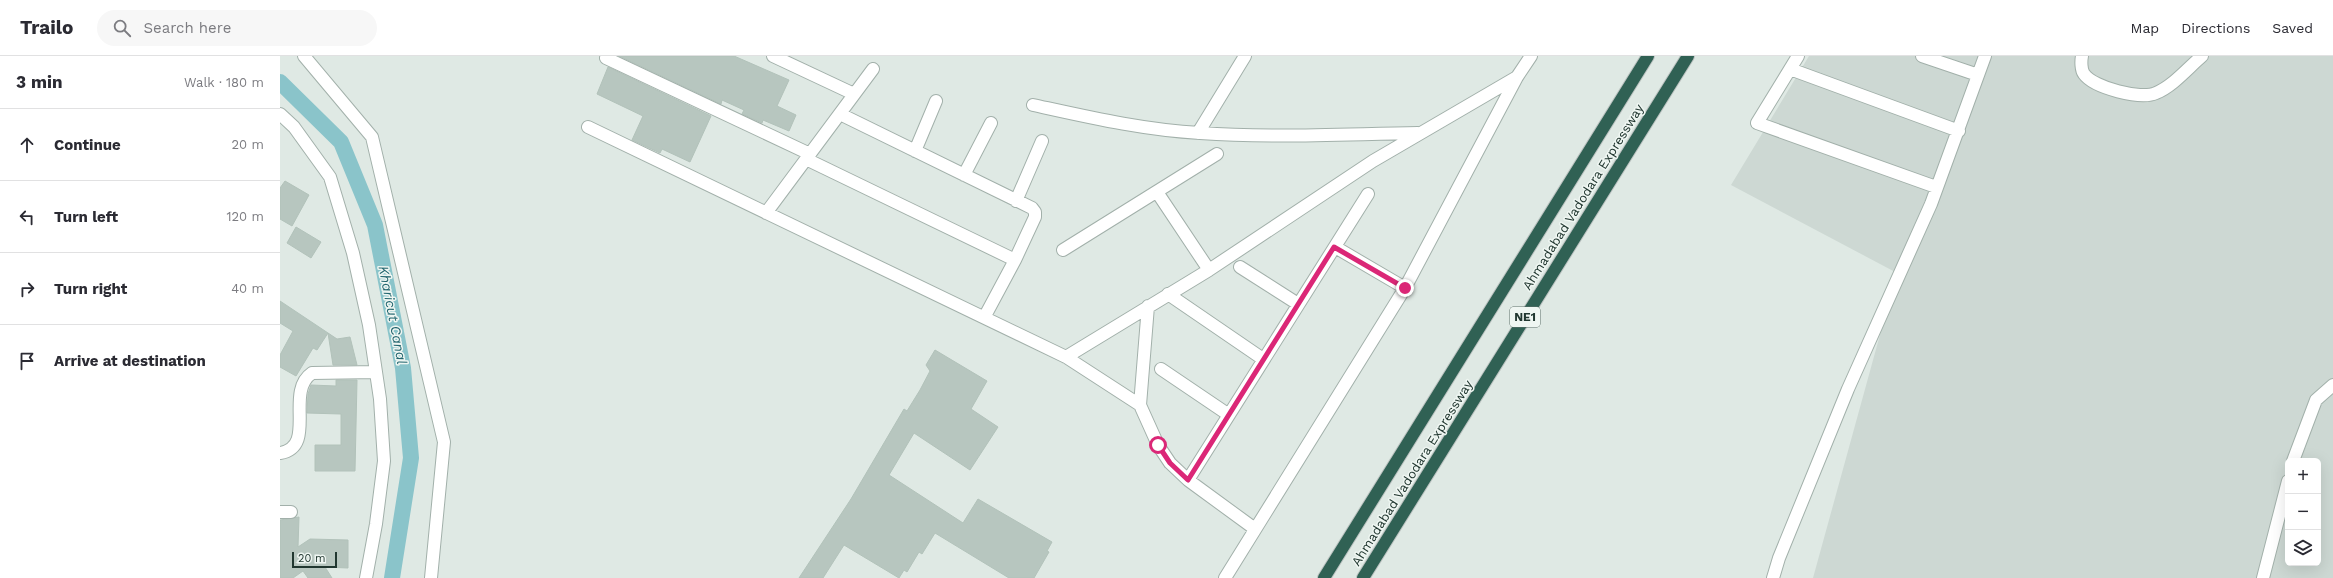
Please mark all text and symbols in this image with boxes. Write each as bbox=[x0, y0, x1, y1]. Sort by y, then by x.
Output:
search box bbox=[97, 10, 377, 46]
text: Trailo bbox=[20, 16, 73, 39]
icon: search bbox=[111, 17, 133, 39]
text: Search here bbox=[143, 19, 231, 37]
text: Map bbox=[2131, 20, 2159, 36]
text: Directions bbox=[2181, 20, 2250, 36]
text: Saved bbox=[2272, 20, 2313, 36]
text: 3 min bbox=[16, 72, 62, 92]
text: Walk · 180 m bbox=[184, 75, 264, 90]
street label: Ahmadabad Vadodara Expressway bbox=[1519, 101, 1647, 293]
icon: ahead bbox=[16, 134, 38, 156]
text: Continue bbox=[54, 136, 121, 154]
text: 20 m bbox=[232, 137, 264, 152]
icon: left bbox=[16, 206, 38, 228]
text: Turn left bbox=[54, 208, 118, 226]
text: 120 m bbox=[226, 209, 264, 224]
water label: Kharicut Canal bbox=[376, 264, 410, 366]
icon: right bbox=[16, 278, 38, 300]
route end bbox=[1396, 279, 1414, 297]
text: Turn right bbox=[54, 280, 127, 298]
text: 40 m bbox=[231, 281, 264, 296]
road number: NE1 bbox=[1510, 307, 1540, 327]
icon: arrive bbox=[16, 350, 38, 372]
text: Arrive at destination bbox=[54, 352, 206, 370]
street label: Ahmadabad Vadodara Expressway bbox=[1348, 377, 1476, 569]
route start bbox=[1149, 436, 1167, 454]
map controls bbox=[2285, 458, 2321, 566]
button: + bbox=[2285, 458, 2321, 494]
button: − bbox=[2285, 494, 2321, 530]
button: layers bbox=[2285, 530, 2321, 566]
scale bar bbox=[292, 550, 337, 569]
text: 20 m bbox=[298, 552, 326, 565]

